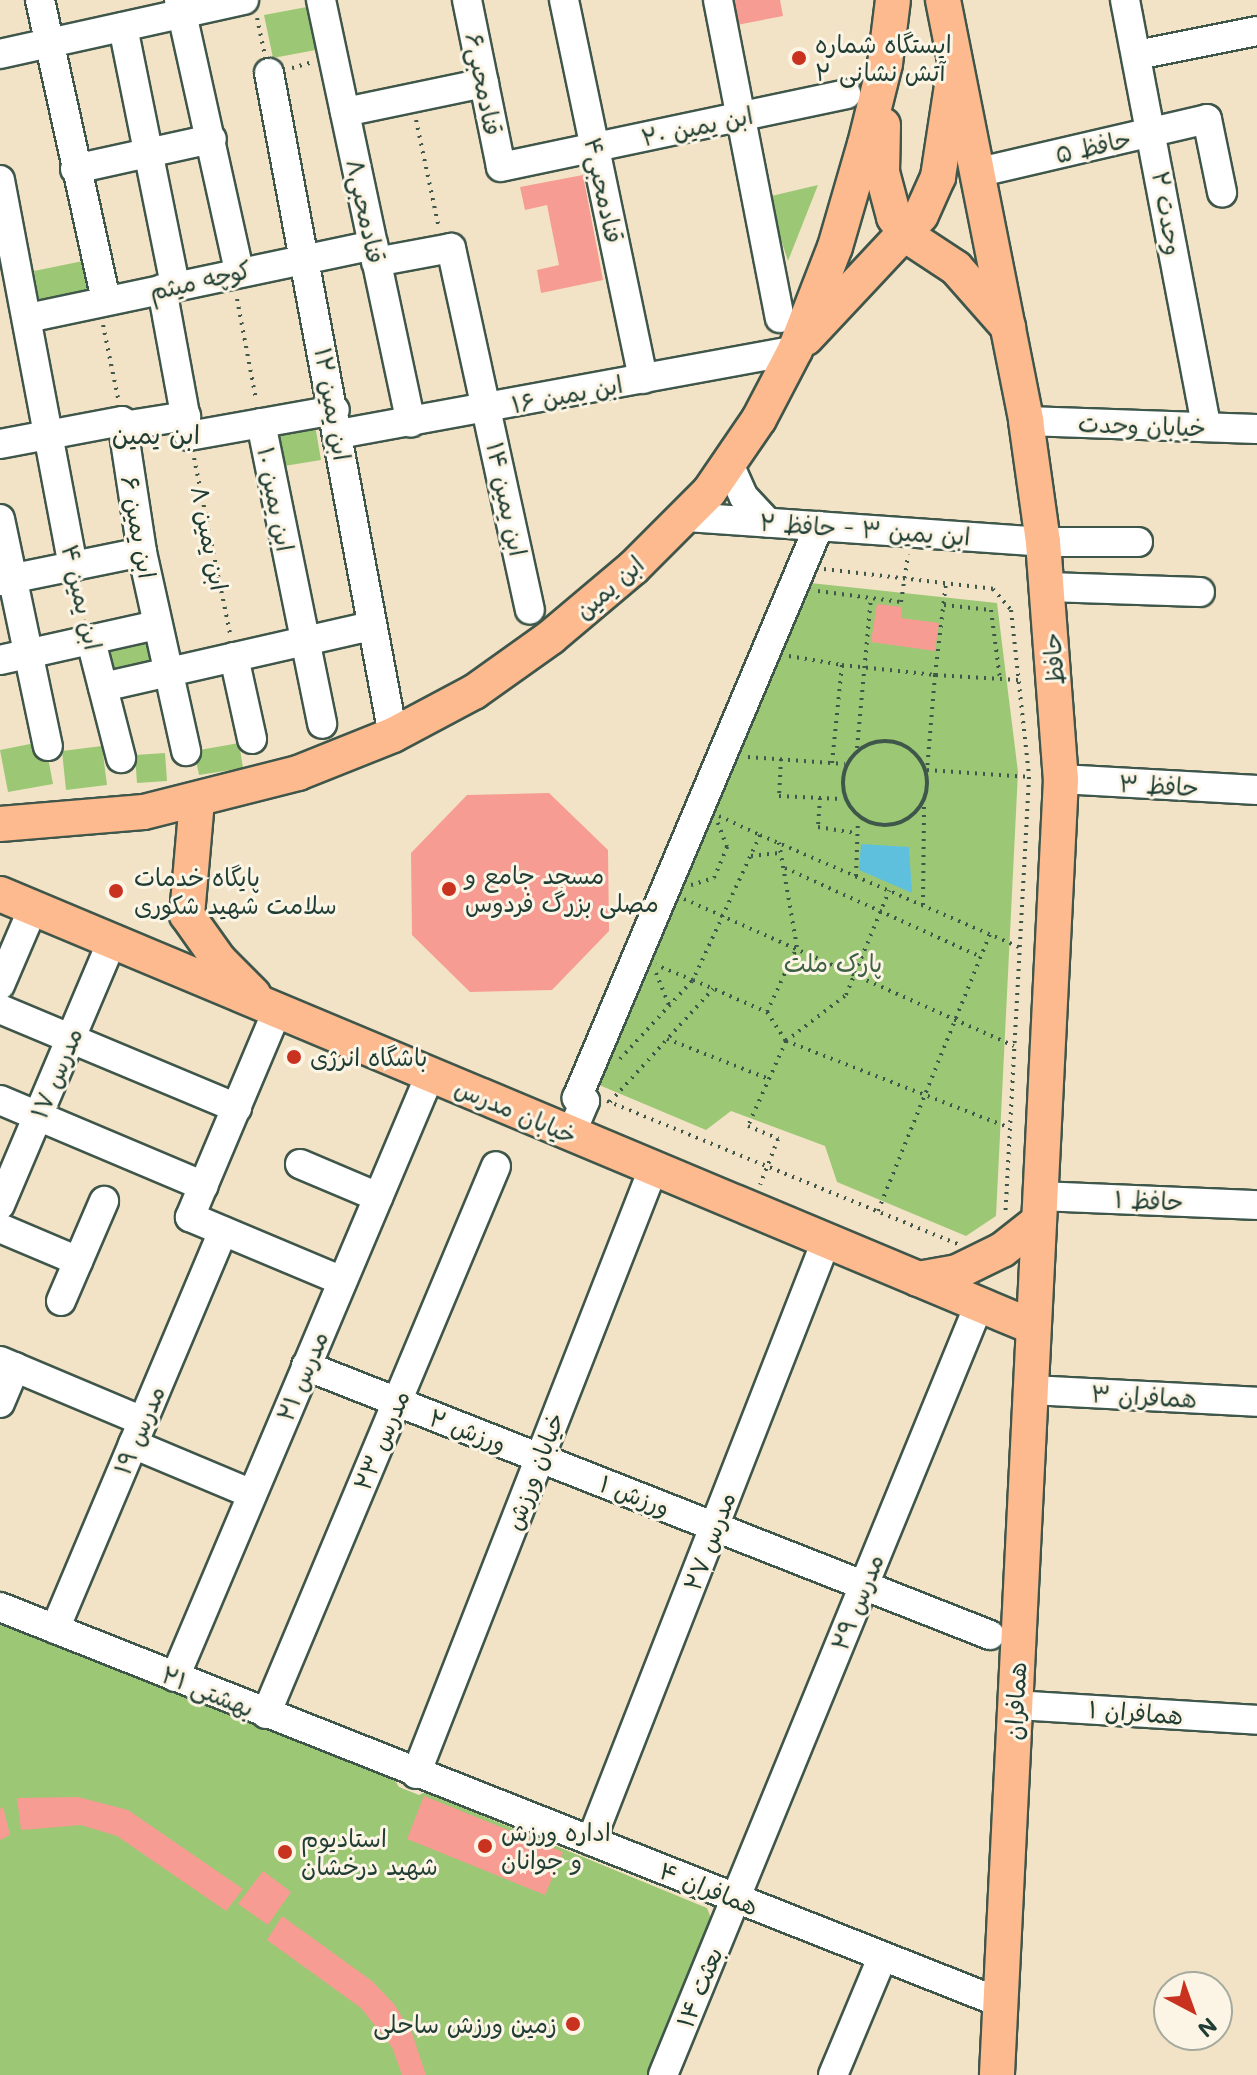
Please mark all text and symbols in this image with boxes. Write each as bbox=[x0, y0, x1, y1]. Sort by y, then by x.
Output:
street label: قنادمحبی۶ bbox=[460, 30, 508, 138]
place label: ایستگاه شماره ۲ آتش نشانی bbox=[815, 30, 952, 86]
marker: ایستگاه شماره ۲ آتش نشانی bbox=[790, 49, 808, 67]
street label: ابن یمین ۲۰ bbox=[639, 100, 755, 152]
street label: حافظ ۵ bbox=[1052, 123, 1134, 169]
street label: قنادمحبی۴ bbox=[579, 135, 629, 245]
street label: قنادمحبی۸ bbox=[341, 156, 391, 266]
street label: وحدت ۲ bbox=[1146, 169, 1190, 257]
street label: کوچه میثم bbox=[146, 254, 254, 306]
street label: ابن یمین ۱۲ bbox=[309, 345, 357, 463]
street label: ابن یمین ۱۶ bbox=[509, 369, 625, 419]
street label: خیابان وحدت bbox=[1078, 408, 1206, 442]
district label: ابن یمین bbox=[112, 419, 200, 451]
street label: ابن یمین ۱۴ bbox=[481, 439, 533, 559]
street label: ابن یمین ۱۰ bbox=[252, 444, 300, 554]
street label: ابن یمین ۶ bbox=[116, 473, 162, 581]
street label: ابن یمین ۸ bbox=[186, 483, 234, 593]
street label: ابن یمین ۳ - حافظ ۲ bbox=[759, 507, 971, 551]
street label: ابن یمین ۴ bbox=[56, 541, 108, 653]
street label: ابن یمین bbox=[569, 549, 649, 625]
street label: حافظ bbox=[1036, 631, 1070, 687]
street label: حافظ ۳ bbox=[1118, 769, 1200, 801]
place label: مسجد جامع و مصلی بزرگ فردوس bbox=[465, 861, 659, 917]
place label: پایگاه خدمات سلامت شهید شکوری bbox=[134, 863, 337, 919]
marker: پایگاه خدمات سلامت شهید شکوری bbox=[105, 880, 127, 902]
marker: مسجد جامع و مصلی بزرگ فردوس bbox=[440, 880, 458, 898]
park label: پارک ملت bbox=[784, 949, 882, 977]
street label: مدرس ۱۷ bbox=[24, 1023, 88, 1123]
place label: باشگاه انرژی bbox=[310, 1043, 427, 1071]
marker: باشگاه انرژی bbox=[285, 1048, 303, 1066]
street label: خیابان مدرس bbox=[451, 1072, 581, 1150]
street label: حافظ ۱ bbox=[1114, 1184, 1184, 1216]
street label: مدرس ۲۱ bbox=[270, 1327, 334, 1425]
street label: همافران ۳ bbox=[1090, 1379, 1198, 1413]
street label: مدرس ۱۹ bbox=[107, 1381, 171, 1479]
street label: مدرس ۲۳ bbox=[347, 1386, 415, 1494]
street label: ورزش ۲ bbox=[425, 1402, 511, 1458]
street label: خیابان ورزش bbox=[498, 1408, 570, 1534]
street label: ورزش ۱ bbox=[596, 1469, 674, 1521]
street label: مدرس ۲۷ bbox=[677, 1488, 741, 1594]
street label: مدرس ۲۹ bbox=[825, 1550, 889, 1654]
street label: بهشتی ۲۱ bbox=[158, 1659, 258, 1723]
street label: همافران bbox=[999, 1661, 1031, 1741]
street label: همافران ۱ bbox=[1088, 1694, 1184, 1730]
place label: اداره ورزش و جوانان bbox=[501, 1818, 611, 1874]
place label: استادیوم شهید درخشان bbox=[301, 1824, 438, 1880]
marker: اداره ورزش و جوانان bbox=[476, 1837, 494, 1855]
marker: استادیوم شهید درخشان bbox=[276, 1843, 294, 1861]
street label: همافران ۴ bbox=[655, 1855, 763, 1921]
street label: بعثت ۱۴ bbox=[670, 1943, 728, 2031]
north arrow bbox=[1153, 1971, 1233, 2051]
place label: زمین ورزش ساحلی bbox=[373, 2010, 557, 2038]
text: N bbox=[1192, 2012, 1224, 2044]
marker: زمین ورزش ساحلی bbox=[564, 2015, 582, 2033]

